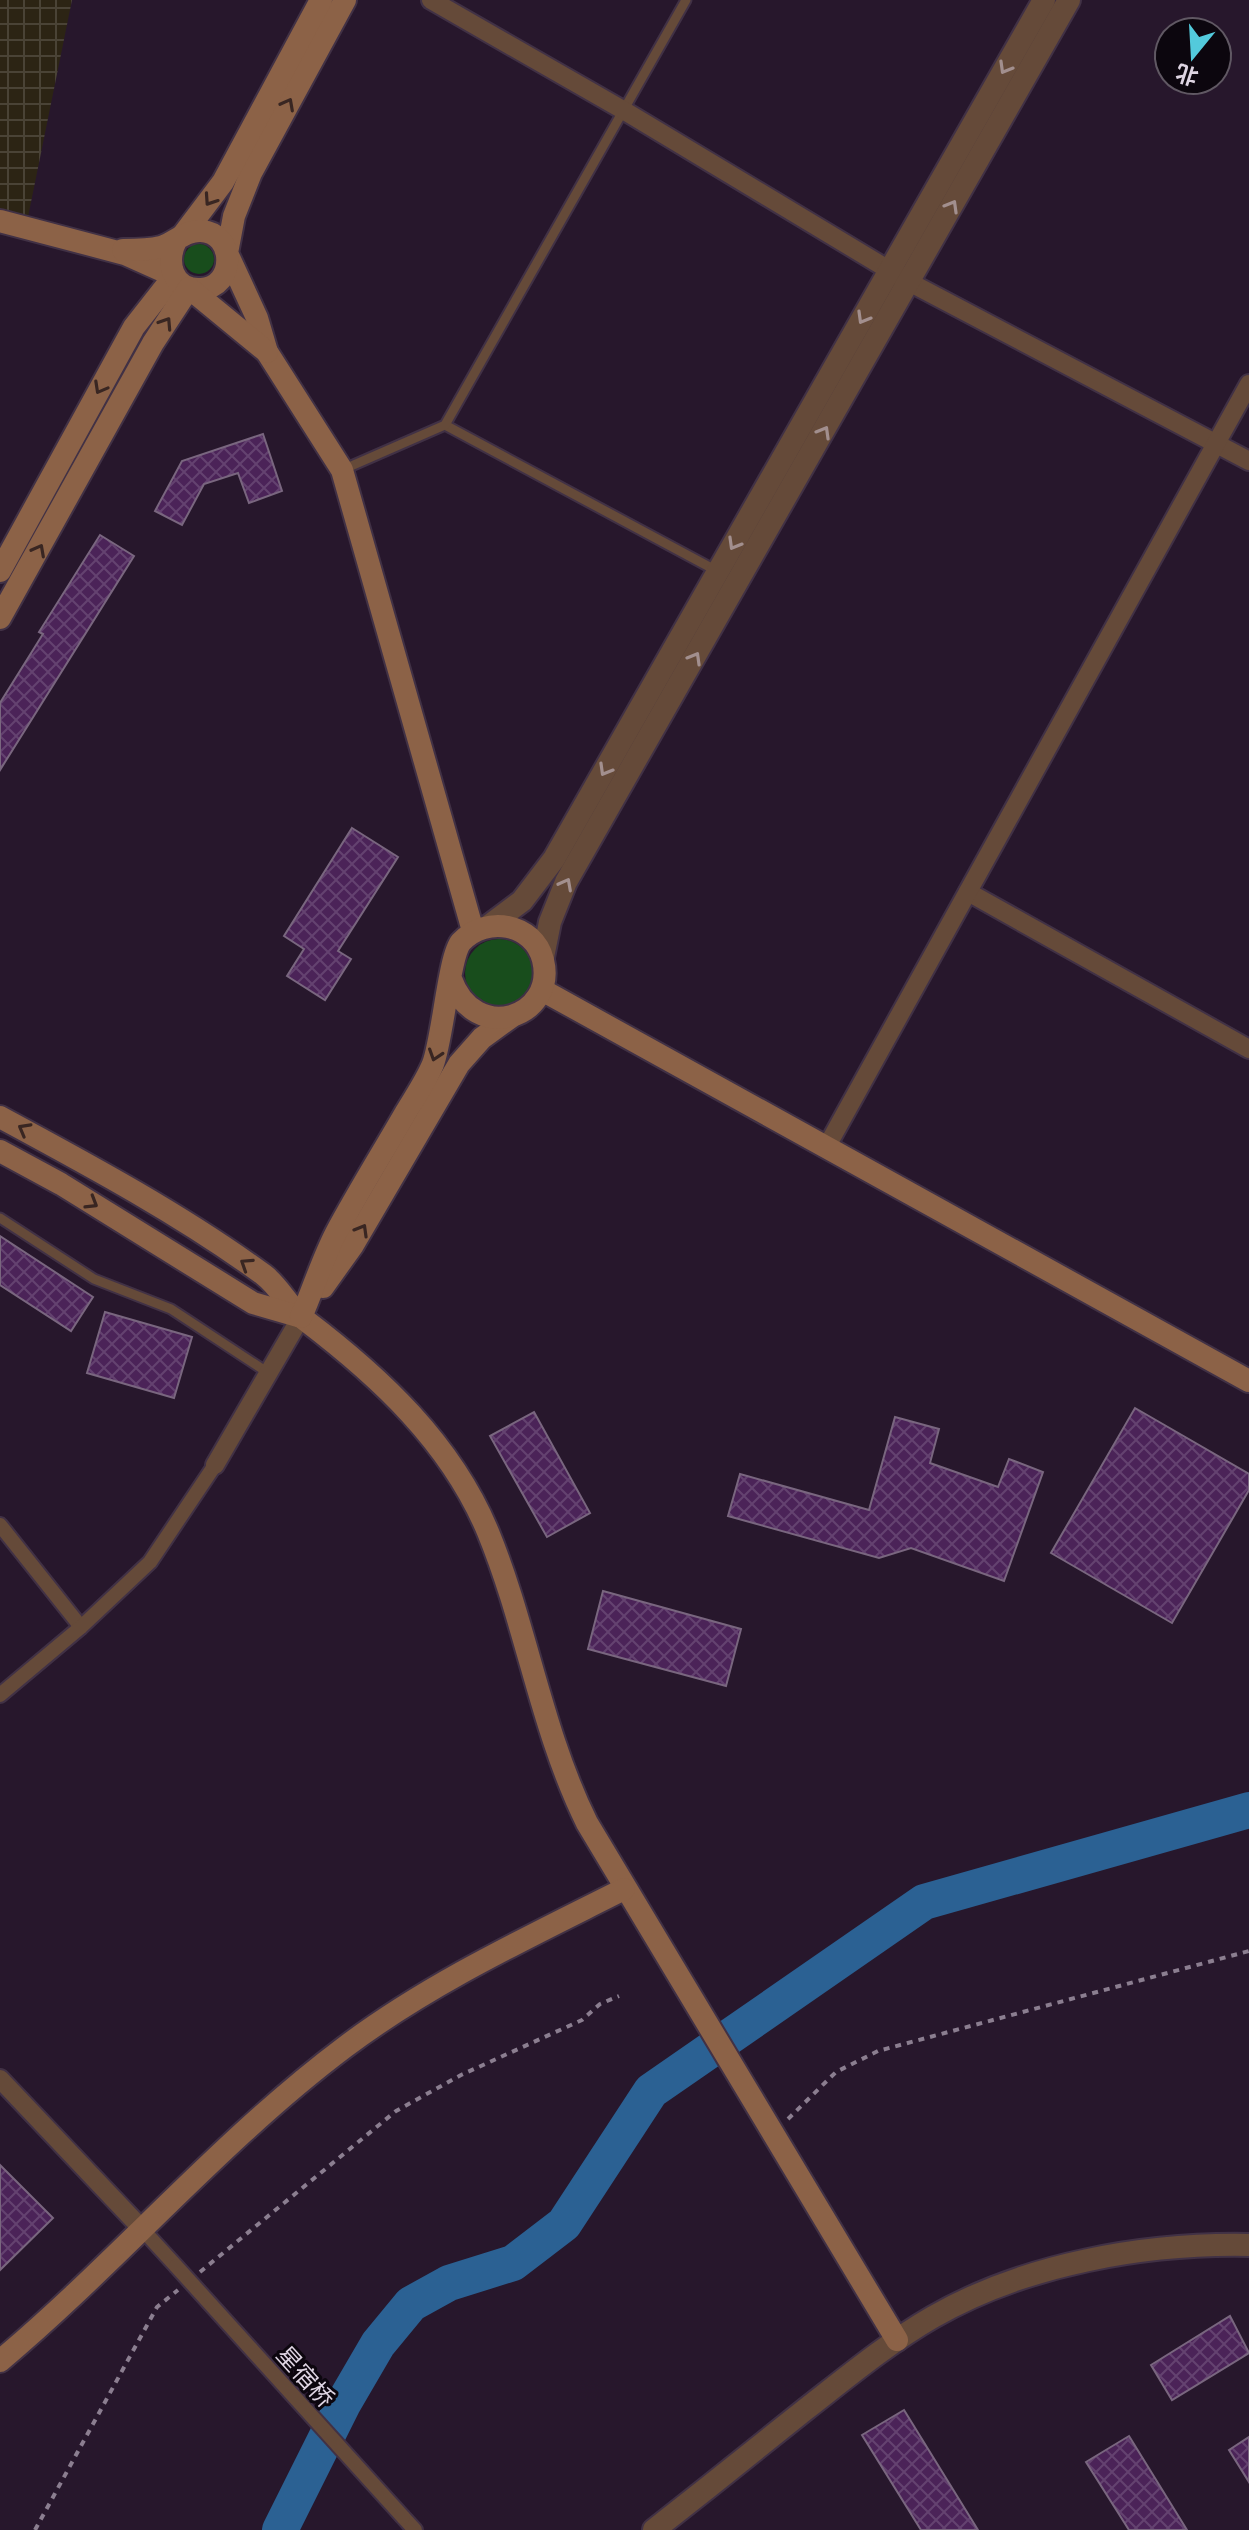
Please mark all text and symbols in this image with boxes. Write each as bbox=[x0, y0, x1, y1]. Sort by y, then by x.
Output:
north arrow bbox=[1153, 16, 1233, 96]
text: 北 bbox=[1172, 58, 1202, 91]
one-way arrow bbox=[999, 59, 1015, 74]
one-way arrow bbox=[279, 98, 294, 112]
one-way arrow bbox=[205, 192, 220, 206]
one-way arrow bbox=[943, 200, 958, 214]
one-way arrow bbox=[857, 309, 873, 324]
one-way arrow bbox=[156, 317, 171, 332]
one-way arrow bbox=[94, 379, 110, 393]
one-way arrow bbox=[814, 426, 830, 441]
one-way arrow bbox=[728, 535, 744, 550]
one-way arrow bbox=[29, 544, 45, 559]
one-way arrow bbox=[685, 652, 701, 667]
one-way arrow bbox=[599, 761, 615, 776]
one-way arrow bbox=[557, 877, 572, 892]
one-way arrow bbox=[429, 1048, 445, 1062]
one-way arrow bbox=[17, 1124, 32, 1139]
one-way arrow bbox=[83, 1193, 98, 1208]
one-way arrow bbox=[352, 1224, 368, 1239]
one-way arrow bbox=[240, 1258, 255, 1273]
street label: 星宿桥 bbox=[271, 2341, 339, 2413]

